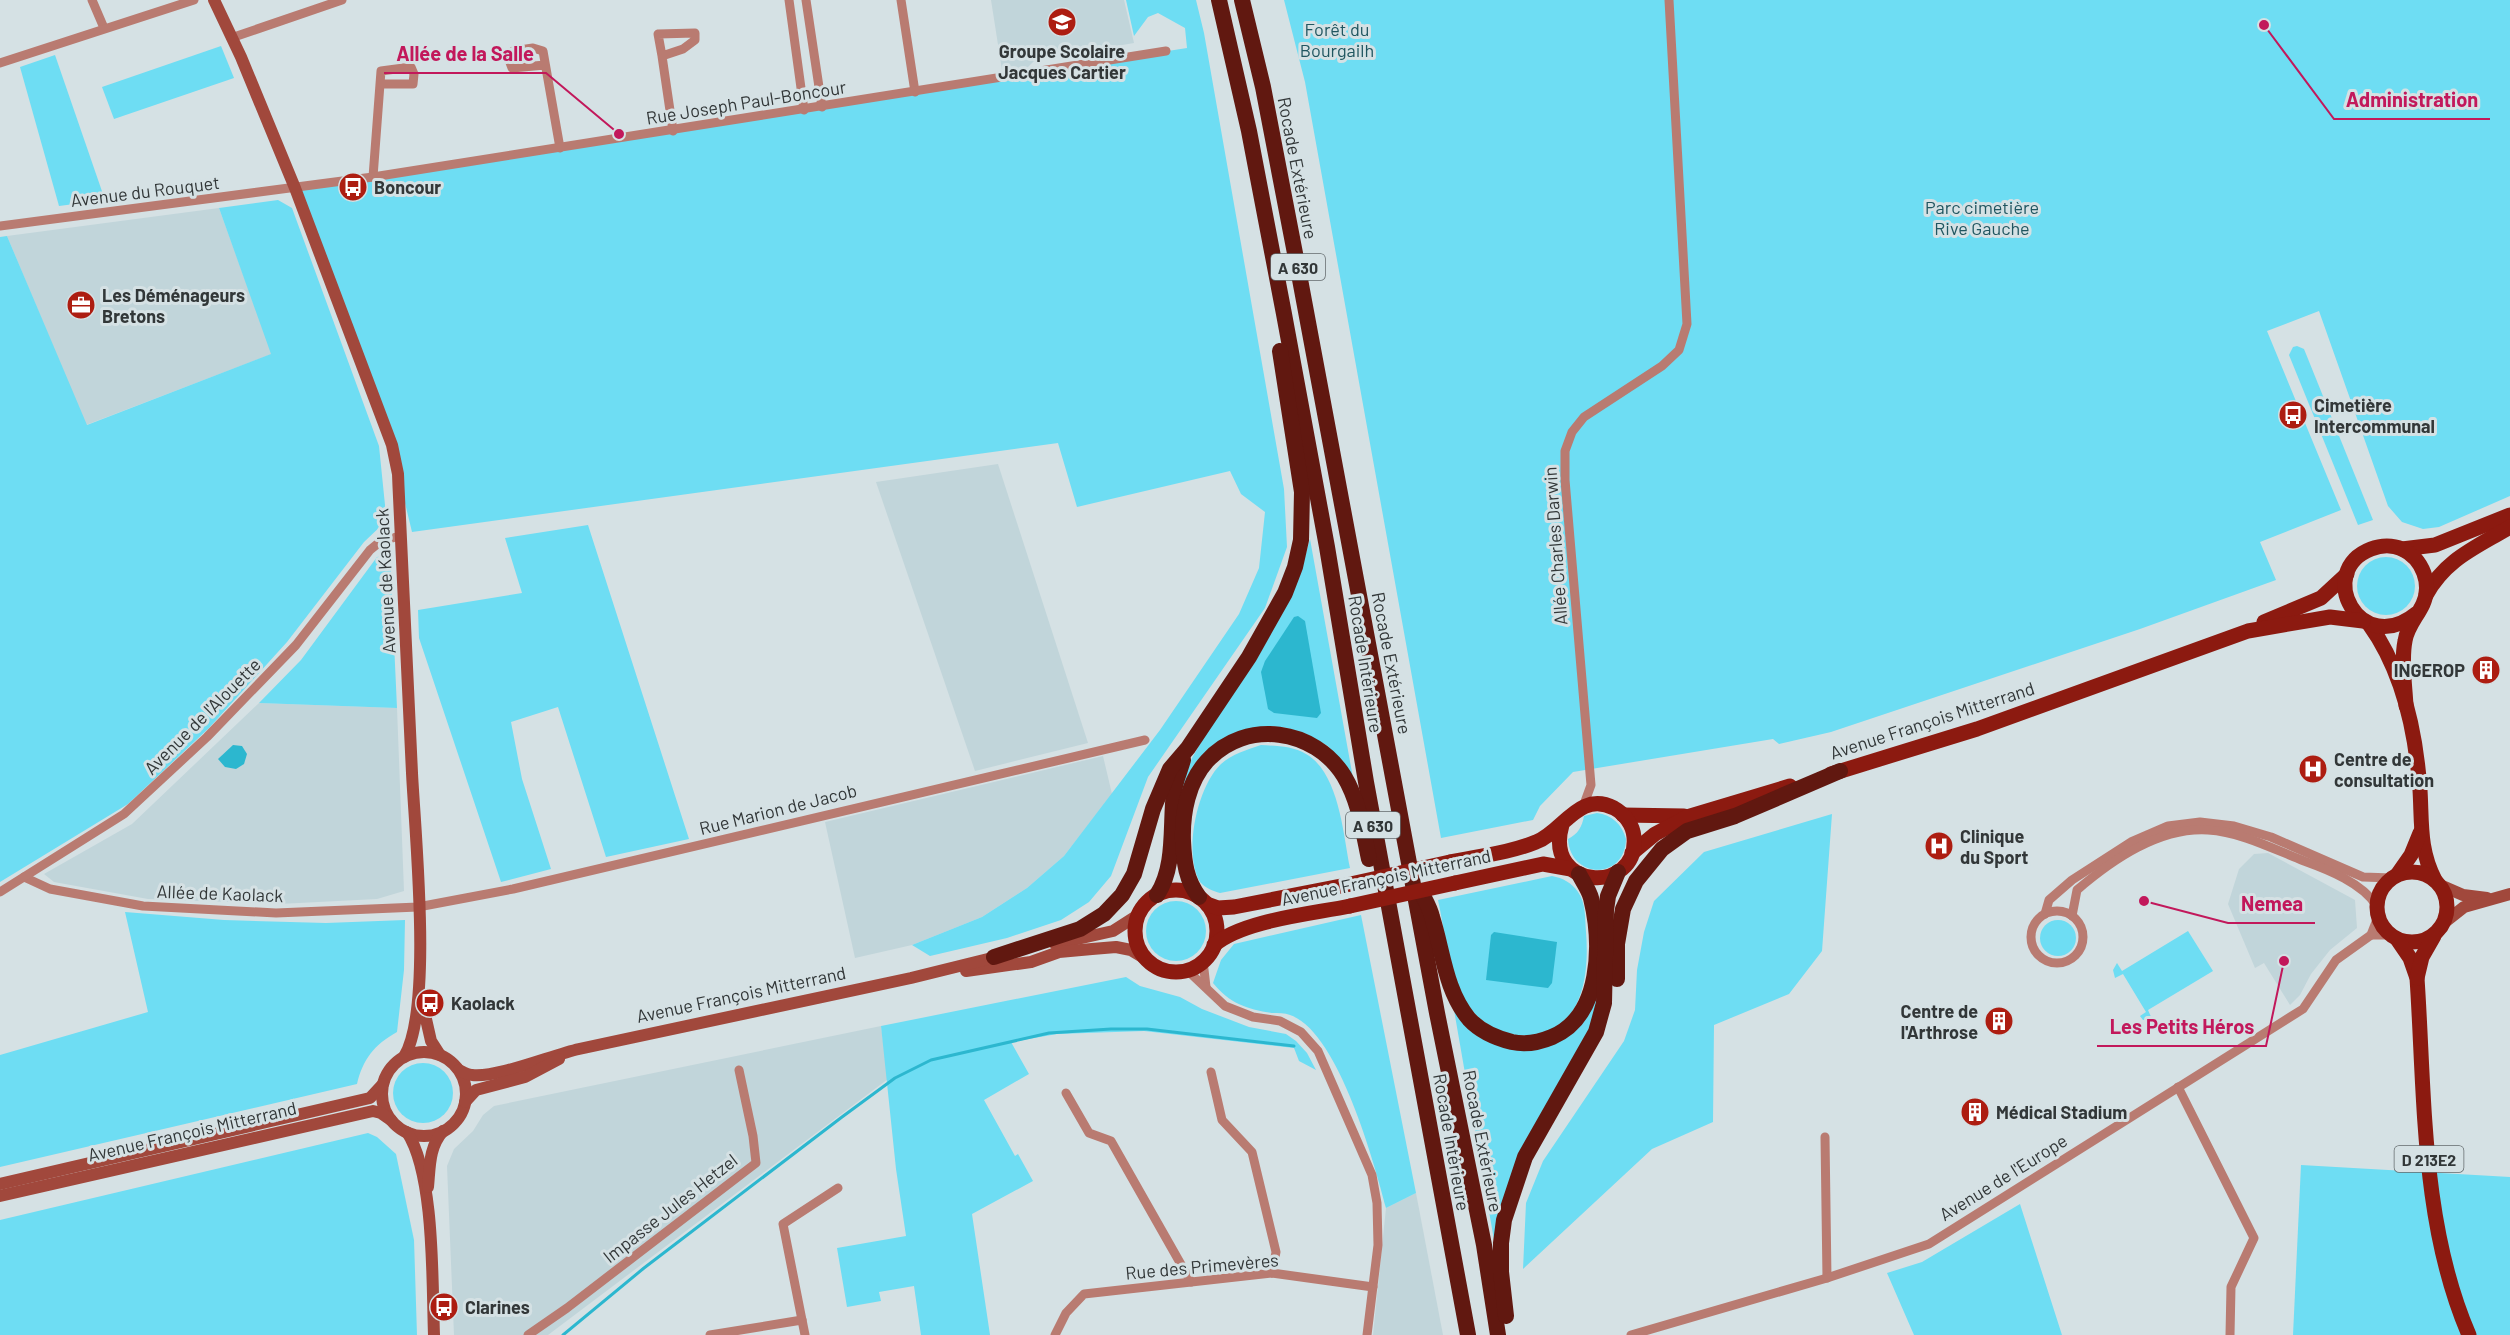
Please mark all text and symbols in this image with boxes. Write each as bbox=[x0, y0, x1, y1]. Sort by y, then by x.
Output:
school or university icon: Groupe Scolaire Jacques Cartier bbox=[1046, 6, 1078, 38]
park label: Forêt du Bourgailh bbox=[1300, 18, 1374, 61]
callout: Allée de la Salle bbox=[384, 35, 546, 73]
place label: Groupe Scolaire Jacques Cartier bbox=[998, 40, 1126, 83]
text: Allée de la Salle bbox=[396, 41, 534, 65]
street label: Rue Joseph Paul-Boncour bbox=[644, 75, 848, 129]
callout: Administration bbox=[2334, 81, 2490, 119]
text: Administration bbox=[2346, 87, 2478, 111]
street label: Rocade Extérieure bbox=[1273, 95, 1323, 241]
street label: Avenue du Rouquet bbox=[69, 171, 221, 211]
bus stop icon: Boncour bbox=[337, 171, 369, 203]
place label: Boncour bbox=[374, 176, 441, 198]
park label: Parc cimetière Rive Gauche bbox=[1925, 196, 2039, 239]
road number: A 630 bbox=[1271, 254, 1325, 280]
place label: Les Déménageurs Bretons bbox=[102, 284, 245, 327]
office icon: Les Déménageurs Bretons bbox=[65, 289, 97, 321]
place label: Cimetière Intercommunal bbox=[2314, 394, 2435, 437]
bus stop icon: Cimetière Intercommunal bbox=[2277, 399, 2309, 431]
street label: Allée Charles Darwin bbox=[1538, 466, 1572, 626]
street label: Avenue de Kaolack bbox=[370, 508, 400, 654]
street label: Rocade Extérieure bbox=[1367, 590, 1417, 736]
street label: Rocade Intérieure bbox=[1344, 594, 1388, 734]
street label: Avenue de l'Alouette bbox=[139, 653, 265, 779]
building icon: INGEROP bbox=[2470, 654, 2502, 686]
place label: INGEROP bbox=[2394, 659, 2465, 681]
street label: Avenue François Mitterrand bbox=[1827, 677, 2037, 763]
place label: Centre de consultation bbox=[2334, 748, 2434, 791]
hospital icon: Centre de consultation bbox=[2297, 753, 2329, 785]
street label: Rue Marion de Jacob bbox=[697, 779, 859, 839]
road number: A 630 bbox=[1346, 812, 1400, 838]
place label: Clinique du Sport bbox=[1960, 825, 2029, 868]
hospital icon: Clinique du Sport bbox=[1923, 830, 1955, 862]
street label: Avenue François Mitterrand bbox=[1279, 844, 1493, 910]
street label: Allée de Kaolack bbox=[156, 880, 284, 906]
callout: Nemea bbox=[2228, 885, 2315, 923]
text: Nemea bbox=[2241, 891, 2303, 915]
street label: Avenue François Mitterrand bbox=[634, 961, 848, 1027]
bus stop icon: Kaolack bbox=[414, 987, 446, 1019]
place label: Kaolack bbox=[451, 992, 515, 1014]
place label: Centre de l'Arthrose bbox=[1900, 1000, 1978, 1043]
building icon: Centre de l'Arthrose bbox=[1983, 1005, 2015, 1037]
callout: Les Petits Héros bbox=[2097, 1008, 2266, 1046]
text: Les Petits Héros bbox=[2110, 1014, 2254, 1038]
street label: Rocade Extérieure bbox=[1458, 1068, 1508, 1214]
street label: Rocade Intérieure bbox=[1429, 1072, 1475, 1212]
street label: Avenue François Mitterrand bbox=[85, 1096, 299, 1166]
building icon: Médical Stadium bbox=[1959, 1096, 1991, 1128]
place label: Médical Stadium bbox=[1996, 1101, 2127, 1123]
street label: Avenue de l'Europe bbox=[1935, 1129, 2071, 1225]
road number: D 213E2 bbox=[2394, 1146, 2464, 1172]
street label: Impasse Jules Hetzel bbox=[598, 1149, 742, 1267]
street label: Rue des Primevères bbox=[1124, 1248, 1280, 1284]
bus stop icon: Clarines bbox=[428, 1291, 460, 1323]
place label: Clarines bbox=[465, 1296, 530, 1318]

